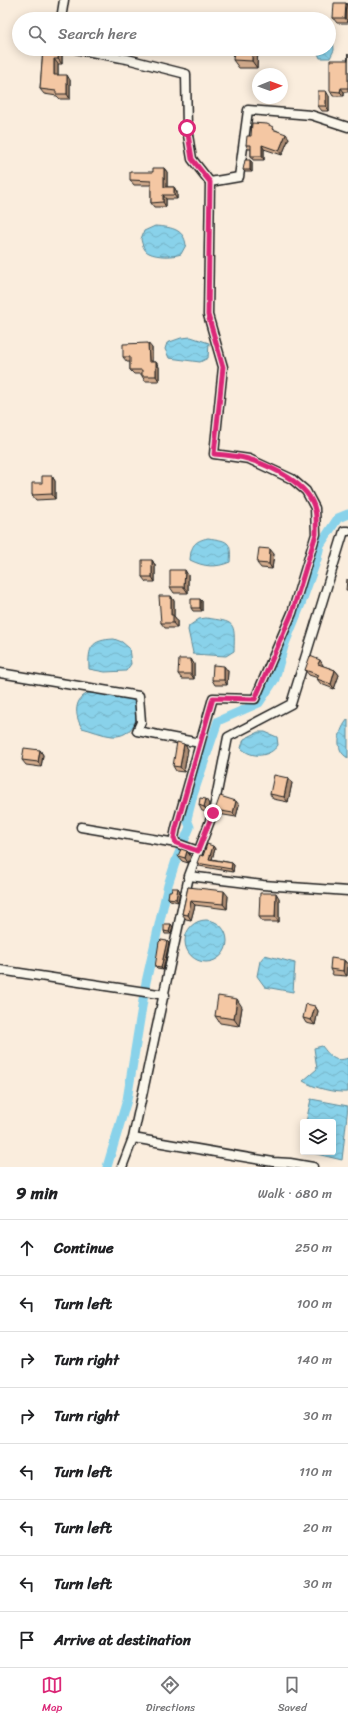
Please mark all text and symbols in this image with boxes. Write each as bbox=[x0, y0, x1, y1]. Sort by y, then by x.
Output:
search box bbox=[12, 12, 336, 56]
text: Search here bbox=[58, 21, 137, 47]
icon: search bbox=[26, 23, 48, 45]
north arrow bbox=[252, 68, 288, 104]
route start bbox=[178, 119, 196, 137]
route end bbox=[204, 804, 222, 822]
map controls bbox=[300, 1119, 336, 1155]
button: layers bbox=[300, 1119, 336, 1155]
text: 9 min bbox=[16, 1178, 58, 1208]
text: Walk · 680 m bbox=[258, 1182, 332, 1205]
text: Continue bbox=[54, 1235, 114, 1261]
text: 250 m bbox=[295, 1236, 332, 1259]
icon: ahead bbox=[16, 1237, 38, 1259]
text: Turn left bbox=[54, 1291, 112, 1317]
text: 100 m bbox=[297, 1292, 332, 1315]
icon: left bbox=[16, 1293, 38, 1315]
text: Turn right bbox=[54, 1347, 119, 1373]
text: 140 m bbox=[297, 1348, 332, 1371]
icon: right bbox=[16, 1349, 38, 1371]
text: Turn right bbox=[54, 1403, 119, 1429]
text: 30 m bbox=[303, 1404, 332, 1427]
icon: right bbox=[16, 1405, 38, 1427]
text: Turn left bbox=[54, 1459, 112, 1485]
text: 110 m bbox=[299, 1460, 332, 1483]
icon: left bbox=[16, 1461, 38, 1483]
text: Turn left bbox=[54, 1515, 112, 1541]
text: 20 m bbox=[303, 1516, 332, 1539]
icon: left bbox=[16, 1517, 38, 1539]
text: Turn left bbox=[54, 1571, 112, 1597]
text: 30 m bbox=[303, 1572, 332, 1595]
icon: left bbox=[16, 1573, 38, 1595]
text: Arrive at destination bbox=[54, 1627, 191, 1653]
icon: arrive bbox=[16, 1629, 38, 1651]
tab: Map bbox=[41, 1674, 63, 1717]
tab: Directions bbox=[146, 1674, 195, 1717]
tab: Saved bbox=[278, 1674, 307, 1717]

